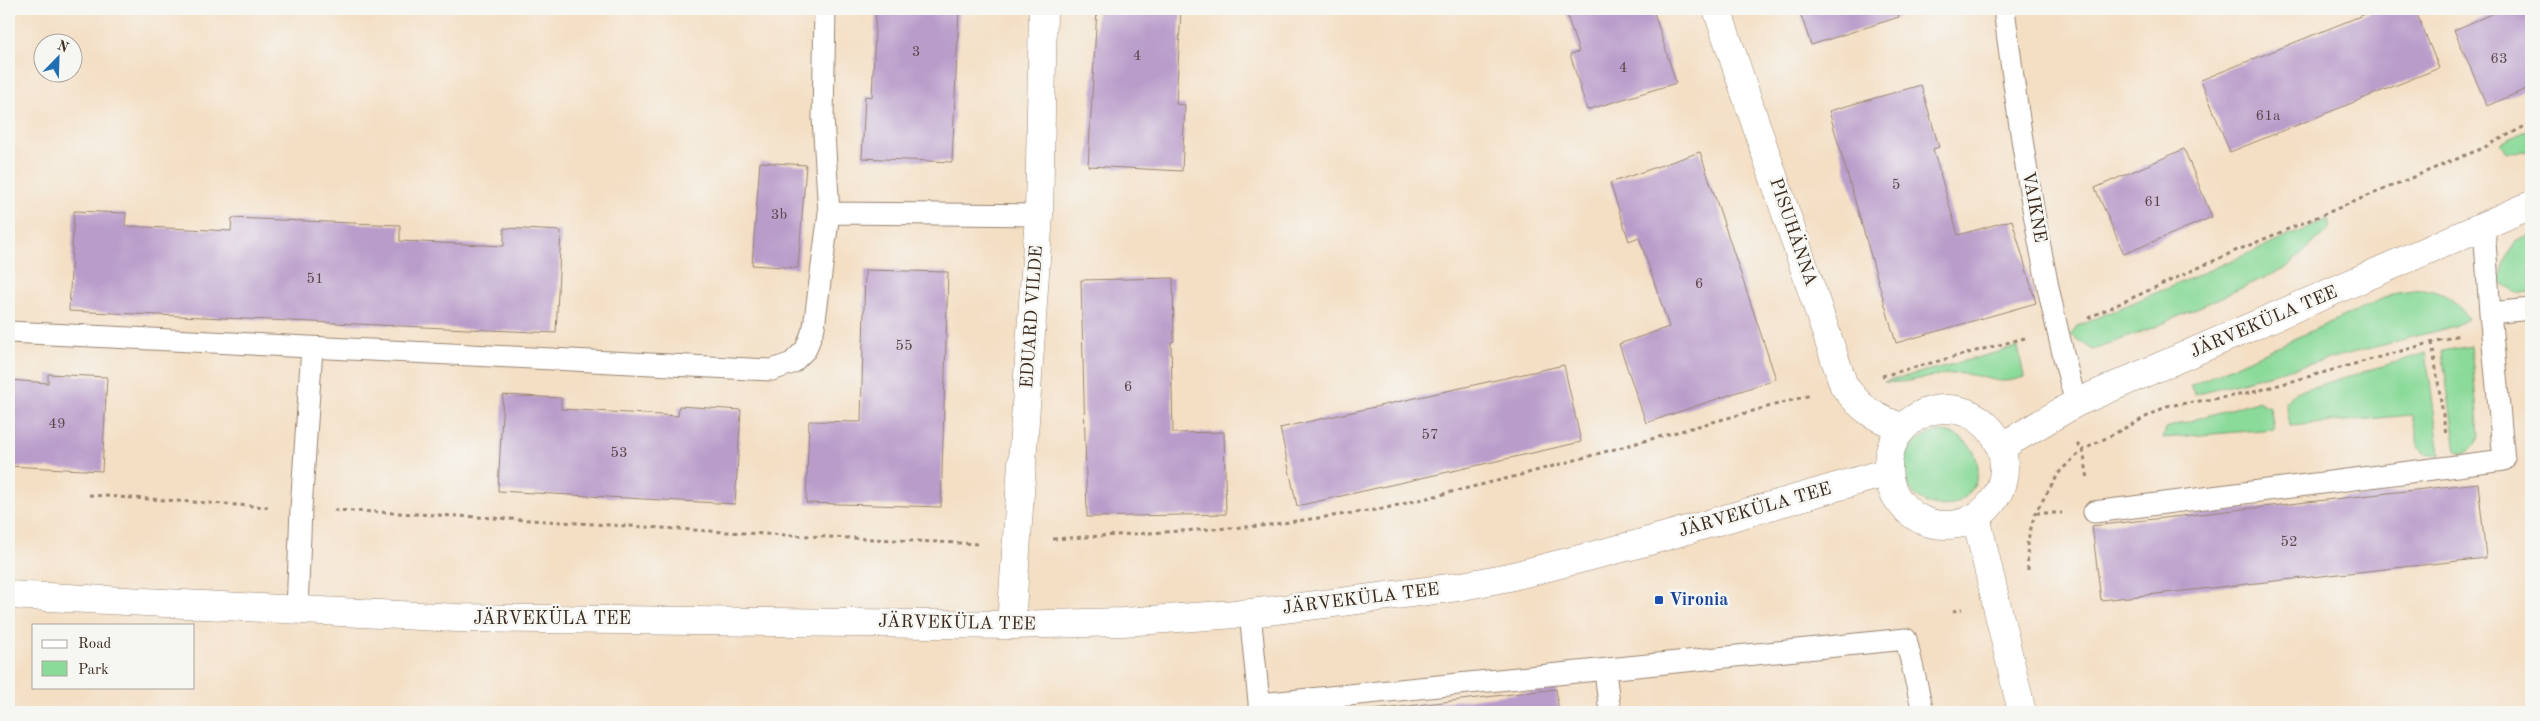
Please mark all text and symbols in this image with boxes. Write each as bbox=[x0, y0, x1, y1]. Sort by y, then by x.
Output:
north arrow bbox=[32, 32, 82, 82]
text: N bbox=[55, 38, 71, 56]
house number: 3 bbox=[912, 45, 920, 60]
house number: 4 bbox=[1133, 49, 1141, 64]
house number: 63 bbox=[2490, 52, 2508, 67]
house number: 4 bbox=[1619, 61, 1627, 76]
house number: 61a bbox=[2256, 109, 2281, 124]
street label: VAIKNE bbox=[2019, 170, 2049, 244]
street label: PISUHÄNNA bbox=[1766, 175, 1823, 289]
house number: 5 bbox=[1892, 178, 1900, 193]
house number: 61 bbox=[2144, 195, 2162, 210]
house number: 3b bbox=[771, 208, 787, 223]
street label: EDUARD VILDE bbox=[1018, 245, 1046, 389]
house number: 51 bbox=[306, 272, 324, 287]
house number: 6 bbox=[1695, 277, 1703, 292]
street label: JÄRVEKÜLA TEE bbox=[2186, 279, 2340, 361]
house number: 55 bbox=[895, 339, 913, 354]
house number: 6 bbox=[1124, 380, 1132, 395]
house number: 49 bbox=[48, 417, 66, 432]
house number: 57 bbox=[1421, 428, 1439, 443]
house number: 53 bbox=[610, 446, 628, 461]
street label: JÄRVEKÜLA TEE bbox=[1676, 476, 1833, 540]
house number: 52 bbox=[2280, 535, 2298, 550]
street label: JÄRVEKÜLA TEE bbox=[1281, 576, 1440, 618]
place label: Vironia bbox=[1669, 591, 1728, 609]
marker: Vironia bbox=[1653, 594, 1665, 606]
street label: JÄRVEKÜLA TEE bbox=[473, 606, 631, 628]
street label: JÄRVEKÜLA TEE bbox=[878, 609, 1036, 633]
legend bbox=[32, 624, 195, 688]
text: Road bbox=[78, 637, 112, 652]
text: Park bbox=[78, 663, 109, 678]

